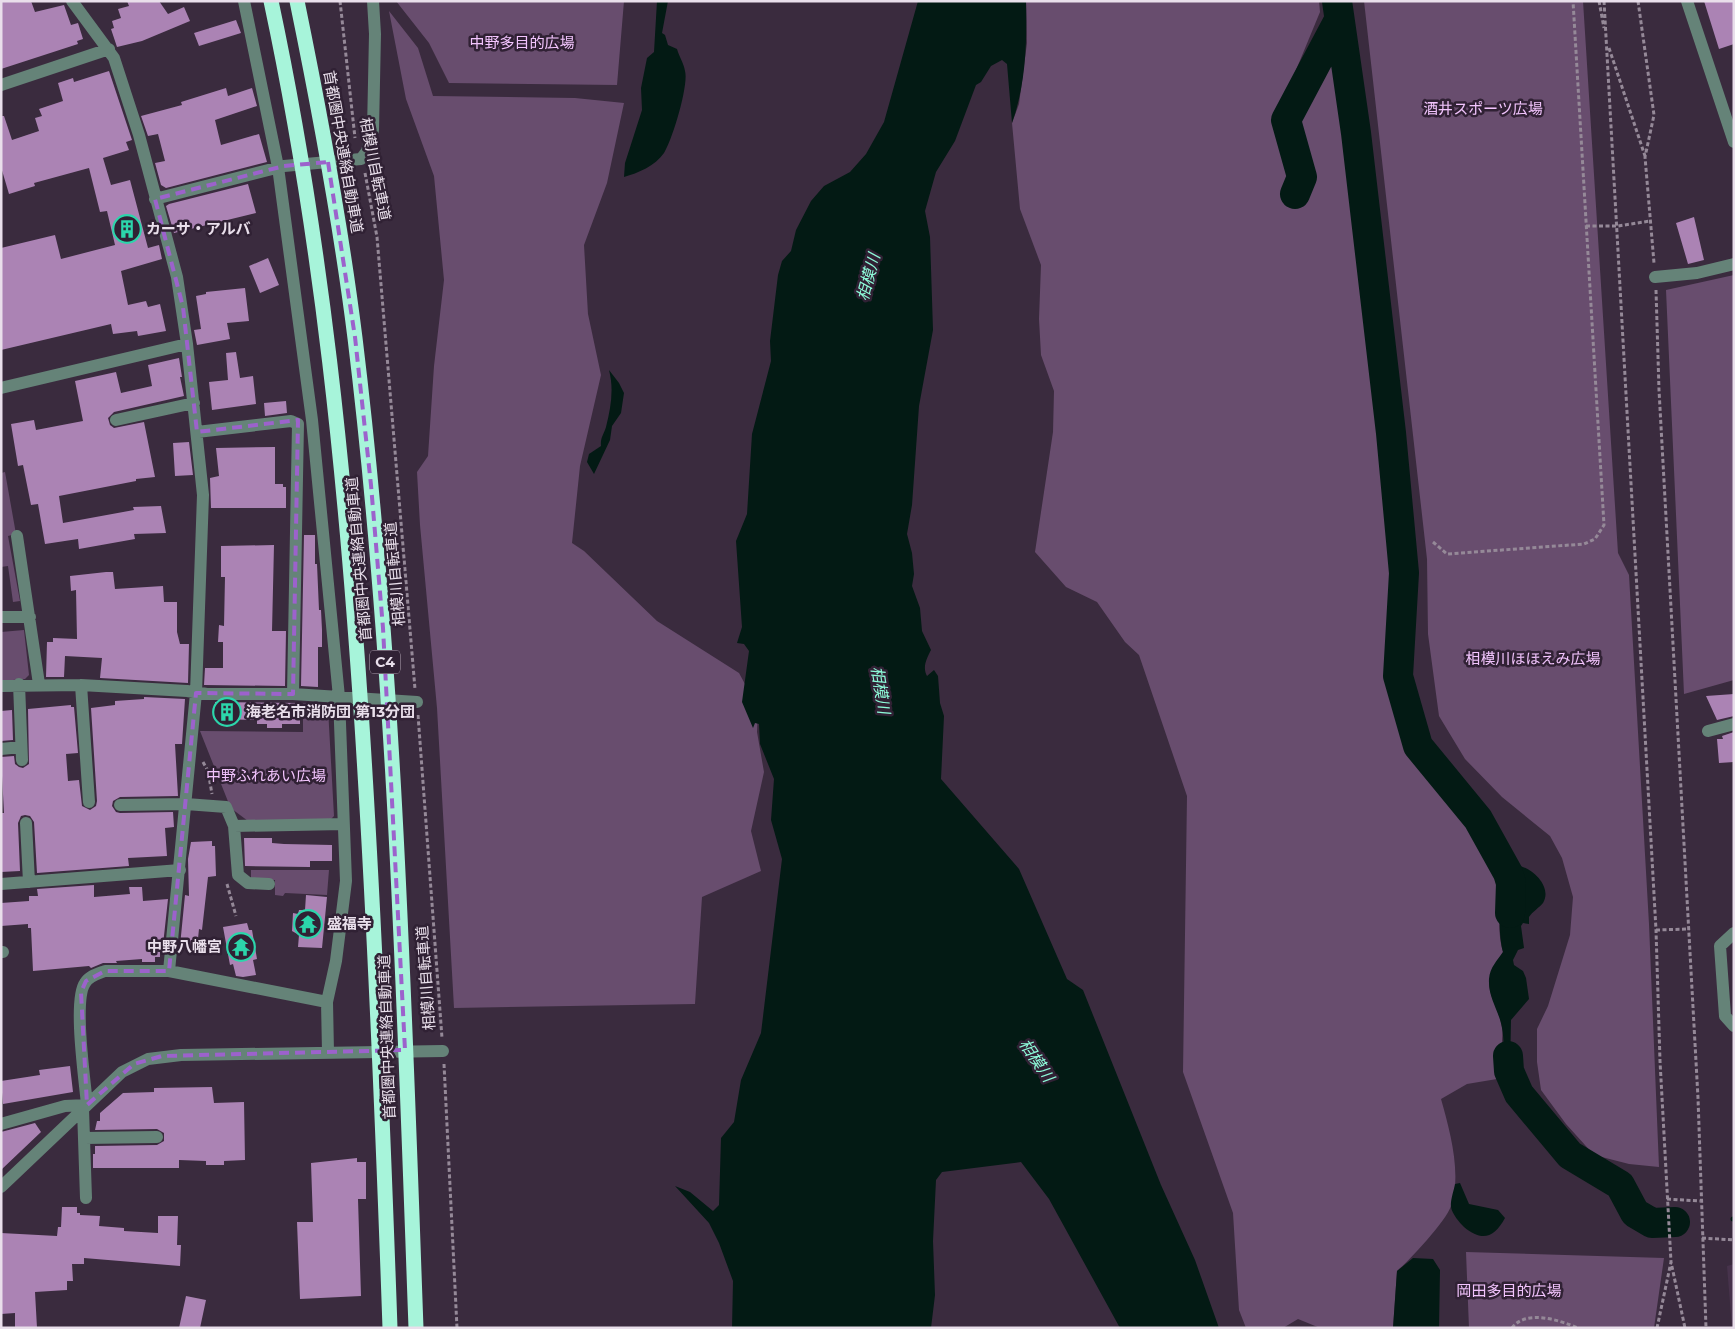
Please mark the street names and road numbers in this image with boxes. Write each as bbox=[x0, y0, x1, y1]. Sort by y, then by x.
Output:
street label: 首都圏中央連絡自動車道 bbox=[320, 69, 367, 235]
street label: 相模川自転車道 bbox=[356, 116, 395, 222]
street label: 首都圏中央連絡自動車道 bbox=[342, 476, 375, 642]
street label: 相模川自転車道 bbox=[380, 521, 409, 627]
road number: C4 bbox=[370, 650, 400, 674]
street label: 相模川自転車道 bbox=[412, 925, 439, 1031]
street label: 首都圏中央連絡自動車道 bbox=[374, 954, 399, 1120]

